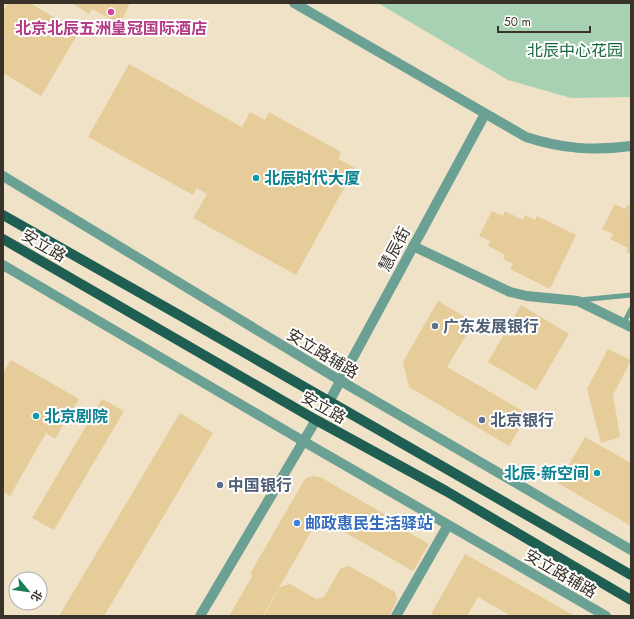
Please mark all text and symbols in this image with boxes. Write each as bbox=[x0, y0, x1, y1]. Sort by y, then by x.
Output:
marker: 北京北辰五洲皇冠国际酒店 bbox=[106, 7, 116, 17]
scale bar bbox=[498, 8, 590, 34]
text: 50 m bbox=[504, 13, 531, 31]
place label: 北京北辰五洲皇冠国际酒店 bbox=[15, 17, 207, 40]
park label: 北辰中心花园 bbox=[527, 39, 623, 62]
place label: 北辰时代大厦 bbox=[264, 167, 360, 190]
marker: 北辰时代大厦 bbox=[251, 173, 261, 183]
street label: 安立路 bbox=[17, 223, 70, 267]
street label: 慧辰街 bbox=[373, 223, 416, 276]
place label: 广东发展银行 bbox=[443, 315, 539, 338]
marker: 广东发展银行 bbox=[430, 321, 440, 331]
street label: 安立路辅路 bbox=[283, 323, 363, 384]
street label: 安立路 bbox=[297, 386, 350, 429]
place label: 北京剧院 bbox=[44, 405, 108, 428]
place label: 北京银行 bbox=[490, 409, 554, 432]
marker: 北京剧院 bbox=[31, 411, 41, 421]
marker: 北京银行 bbox=[477, 415, 487, 425]
place label: 北辰·新空间 bbox=[504, 462, 589, 485]
marker: 北辰·新空间 bbox=[592, 468, 602, 478]
place label: 中国银行 bbox=[228, 474, 292, 497]
marker: 中国银行 bbox=[215, 480, 225, 490]
place label: 邮政惠民生活驿站 bbox=[305, 512, 433, 535]
marker: 邮政惠民生活驿站 bbox=[292, 518, 302, 528]
street label: 安立路辅路 bbox=[520, 543, 601, 603]
north arrow bbox=[8, 571, 48, 611]
text: 北 bbox=[27, 587, 46, 605]

